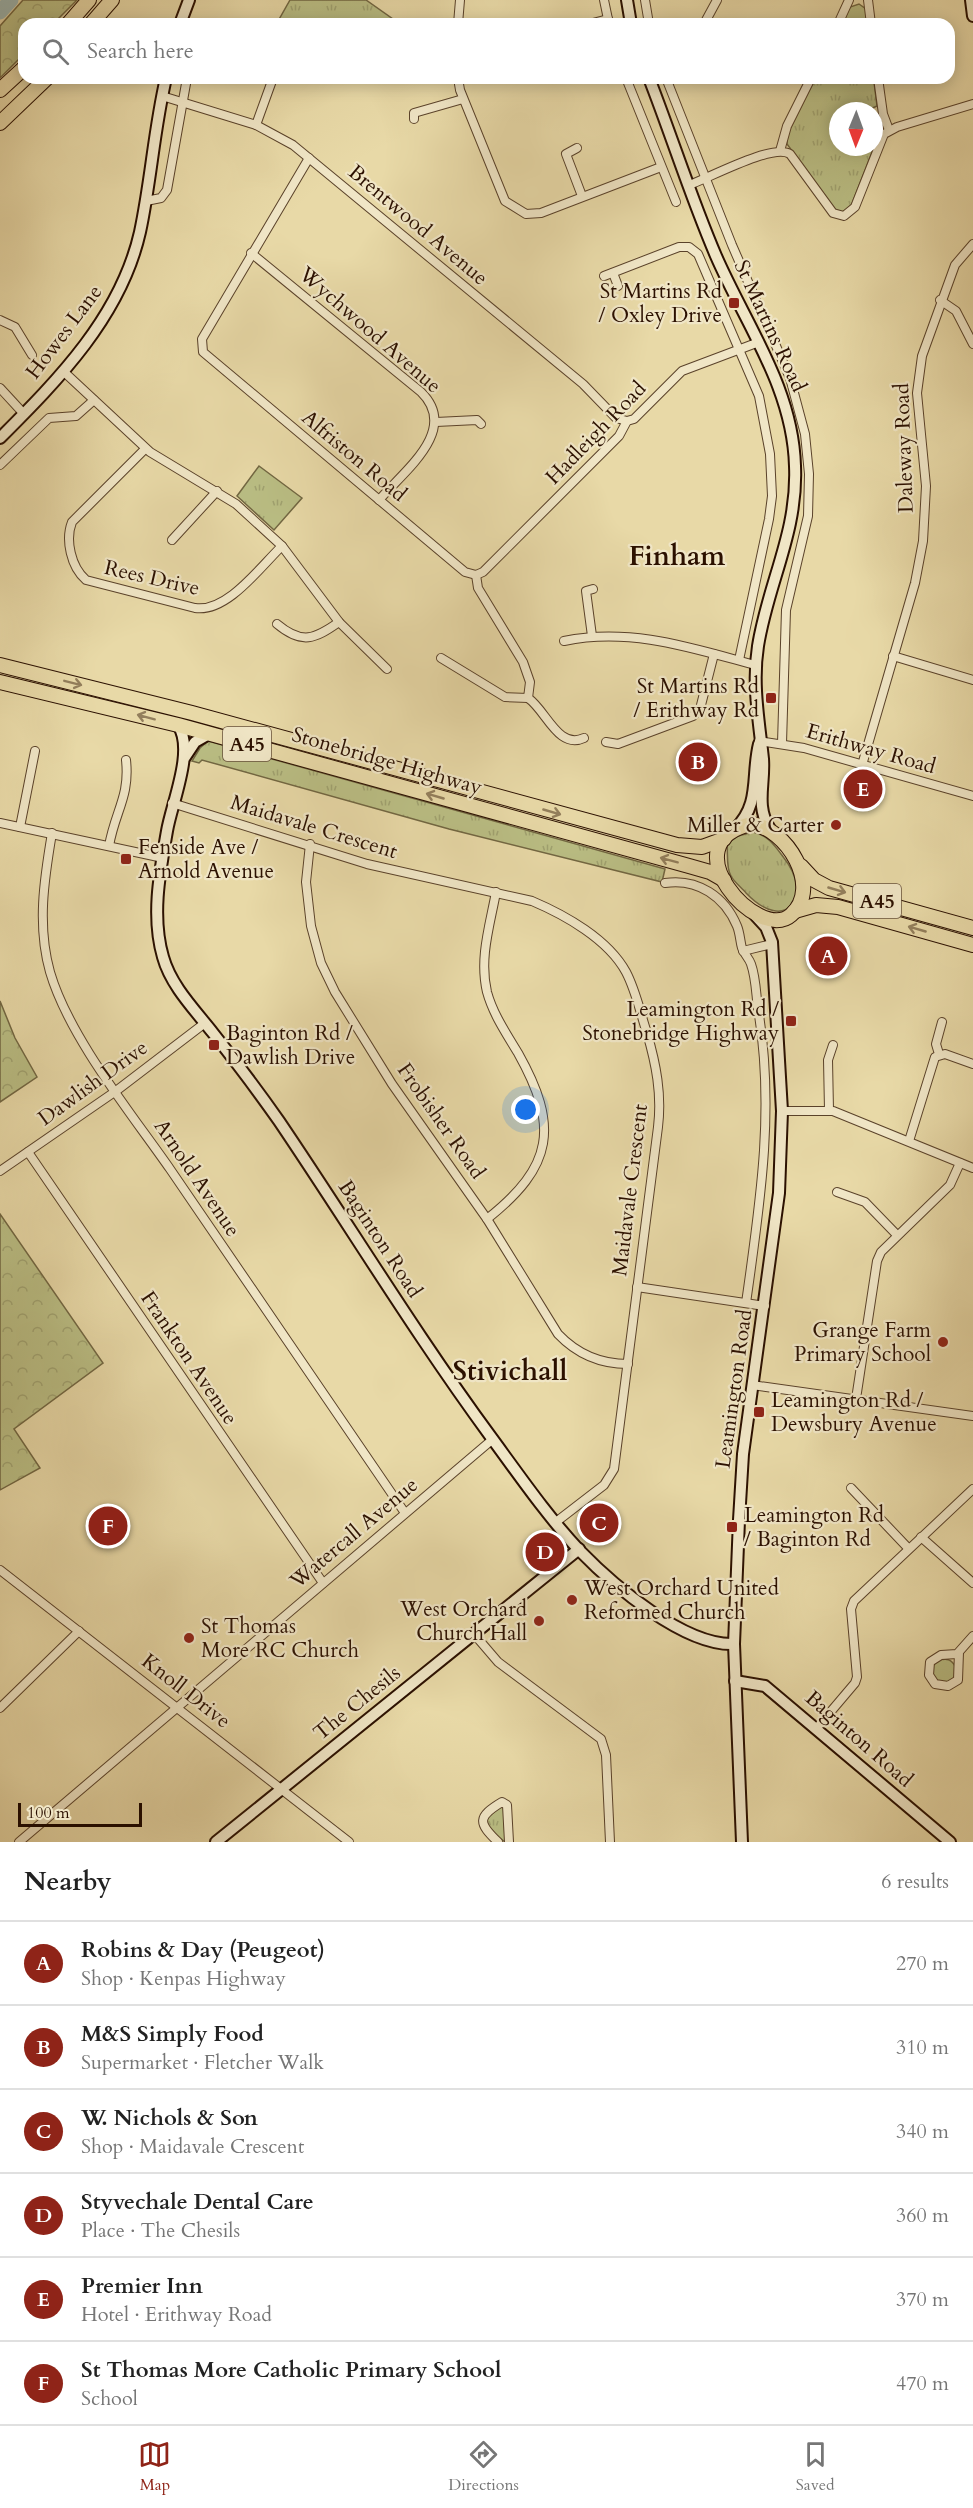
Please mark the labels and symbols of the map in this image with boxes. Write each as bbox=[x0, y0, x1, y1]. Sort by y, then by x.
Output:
north arrow bbox=[829, 102, 883, 156]
street label: Brentwood Avenue bbox=[342, 158, 494, 292]
street label: St Martins Road bbox=[727, 255, 813, 397]
street label: Wychwood Avenue bbox=[292, 259, 447, 400]
place label: St Martins Rd / Oxley Drive bbox=[599, 277, 722, 330]
street label: Howes Lane bbox=[19, 279, 109, 385]
marker: St Martins Rd / Oxley Drive bbox=[727, 296, 741, 310]
street label: Hadleigh Road bbox=[539, 375, 653, 491]
street label: Daleway Road bbox=[887, 383, 921, 513]
street label: Alfriston Road bbox=[295, 403, 413, 509]
district label: Finham bbox=[629, 538, 725, 575]
street label: Rees Drive bbox=[101, 553, 203, 603]
place label: St Martins Rd / Erithway Rd bbox=[633, 672, 759, 725]
one-way arrow bbox=[63, 677, 82, 689]
marker: St Martins Rd / Erithway Rd bbox=[764, 691, 778, 705]
one-way arrow bbox=[137, 710, 156, 722]
street label: Erithway Road bbox=[803, 717, 939, 781]
street label: Stonebridge Highway bbox=[288, 720, 486, 802]
road number: A45 bbox=[223, 727, 271, 761]
pin: B bbox=[678, 740, 718, 784]
pin: E bbox=[844, 766, 882, 812]
street label: Maidavale Crescent bbox=[227, 788, 401, 866]
one-way arrow bbox=[426, 790, 445, 801]
one-way arrow bbox=[542, 807, 561, 818]
place label: Miller & Carter bbox=[687, 811, 824, 840]
marker: Miller & Carter bbox=[829, 818, 843, 832]
place label: Fenside Ave / Arnold Avenue bbox=[138, 833, 274, 886]
marker: Fenside Ave / Arnold Avenue bbox=[119, 852, 133, 866]
one-way arrow bbox=[660, 854, 679, 866]
road number: A45 bbox=[853, 884, 901, 918]
one-way arrow bbox=[827, 885, 846, 896]
one-way arrow bbox=[908, 923, 927, 934]
pin: A bbox=[808, 934, 848, 978]
place label: Leamington Rd / Stonebridge Highway bbox=[582, 995, 779, 1048]
marker: Leamington Rd / Stonebridge Highway bbox=[784, 1014, 798, 1028]
place label: Baginton Rd / Dawlish Drive bbox=[226, 1019, 355, 1072]
street label: Dawlish Drive bbox=[32, 1033, 154, 1133]
marker: Baginton Rd / Dawlish Drive bbox=[207, 1038, 221, 1052]
street label: Frobisher Road bbox=[390, 1057, 492, 1185]
your location bbox=[511, 1095, 540, 1124]
street label: Maidavale Crescent bbox=[605, 1102, 655, 1278]
street label: Arnold Avenue bbox=[147, 1113, 247, 1243]
street label: Baginton Road bbox=[331, 1175, 429, 1303]
street label: Frankton Avenue bbox=[133, 1285, 245, 1431]
street label: Leamington Road bbox=[708, 1308, 760, 1470]
place label: Grange Farm Primary School bbox=[794, 1316, 931, 1369]
marker: Grange Farm Primary School bbox=[936, 1335, 950, 1349]
district label: Stivichall bbox=[453, 1353, 567, 1390]
place label: Leamington Rd / Dewsbury Avenue bbox=[771, 1386, 937, 1439]
marker: Leamington Rd / Dewsbury Avenue bbox=[752, 1405, 766, 1419]
street label: Watercall Avenue bbox=[283, 1471, 424, 1596]
pin: C bbox=[580, 1500, 618, 1546]
place label: Leamington Rd / Baginton Rd bbox=[744, 1501, 884, 1554]
pin: F bbox=[88, 1504, 128, 1549]
marker: Leamington Rd / Baginton Rd bbox=[725, 1520, 739, 1534]
pin: D bbox=[526, 1530, 564, 1574]
place label: West Orchard United Reformed Church bbox=[583, 1574, 779, 1627]
marker: West Orchard United Reformed Church bbox=[565, 1593, 579, 1607]
place label: West Orchard Church Hall bbox=[399, 1595, 527, 1648]
place label: St Thomas More RC Church bbox=[201, 1612, 360, 1665]
marker: West Orchard Church Hall bbox=[532, 1614, 546, 1628]
marker: St Thomas More RC Church bbox=[182, 1631, 196, 1645]
street label: Knoll Drive bbox=[135, 1647, 237, 1735]
street label: The Chesils bbox=[307, 1659, 407, 1747]
street label: Baginton Road bbox=[799, 1684, 919, 1794]
scale bar bbox=[18, 1800, 142, 1828]

